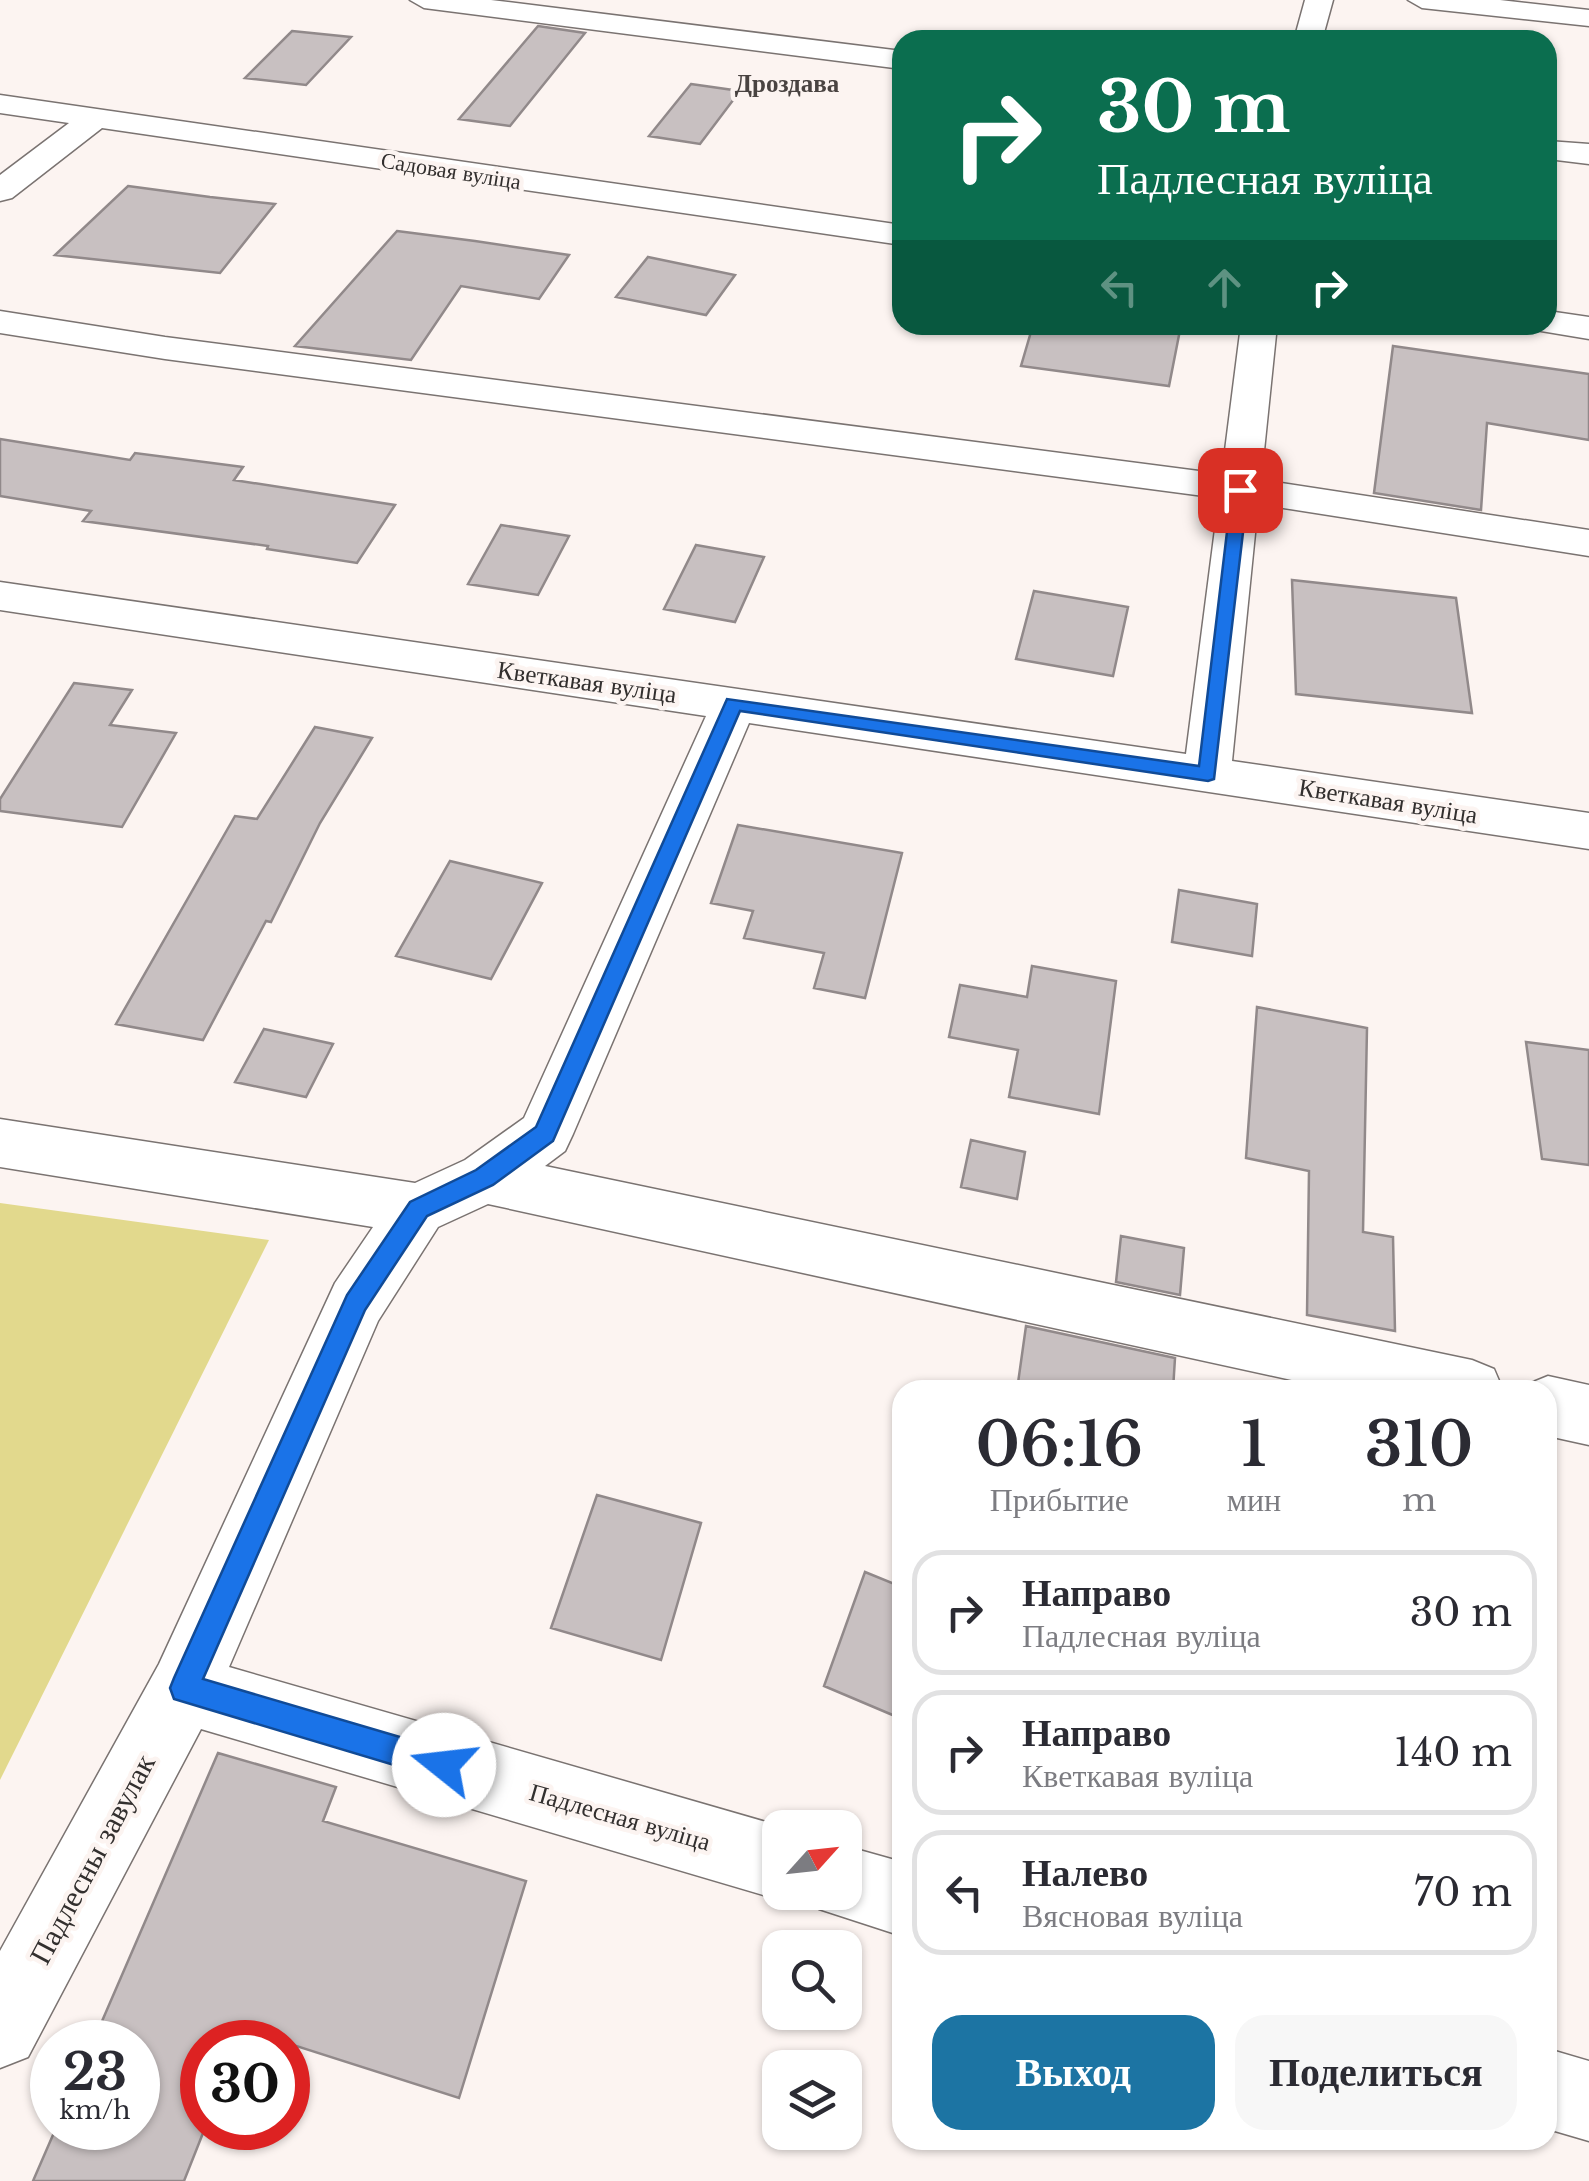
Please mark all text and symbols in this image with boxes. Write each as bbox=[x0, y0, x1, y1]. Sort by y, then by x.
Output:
text: 30 m bbox=[1097, 64, 1290, 151]
district label: Дроздава bbox=[735, 68, 840, 99]
icon: right bbox=[932, 70, 1062, 200]
street label: Садовая вуліца bbox=[379, 147, 523, 195]
text: Падлесная вуліца bbox=[1097, 150, 1433, 206]
icon: left bbox=[1092, 260, 1147, 315]
icon: ahead bbox=[1197, 260, 1252, 315]
icon: right bbox=[1302, 260, 1357, 315]
pin bbox=[1198, 448, 1283, 533]
icon: arrive bbox=[1213, 463, 1268, 518]
street label: Кветкавая вуліца bbox=[495, 654, 679, 710]
street label: Кветкавая вуліца bbox=[1296, 772, 1480, 830]
text: 06:16 bbox=[976, 1408, 1143, 1482]
text: 1 bbox=[1241, 1408, 1267, 1482]
text: 310 bbox=[1365, 1408, 1473, 1482]
text: Прибытие bbox=[990, 1480, 1129, 1520]
text: мин bbox=[1227, 1480, 1281, 1520]
text: m bbox=[1402, 1480, 1436, 1520]
text: Направо bbox=[1022, 1569, 1171, 1616]
icon: right bbox=[937, 1585, 992, 1640]
text: 30 m bbox=[1410, 1589, 1512, 1636]
text: Падлесная вуліца bbox=[1022, 1616, 1261, 1656]
text: Направо bbox=[1022, 1709, 1171, 1756]
position arrow bbox=[392, 1713, 496, 1817]
icon: right bbox=[937, 1725, 992, 1780]
text: 140 m bbox=[1394, 1729, 1512, 1776]
street label: Падлесны завулак bbox=[21, 1747, 163, 1970]
text: Кветкавая вуліца bbox=[1022, 1756, 1253, 1796]
street label: Падлесная вуліца bbox=[526, 1776, 714, 1858]
north arrow bbox=[762, 1810, 862, 1910]
map controls bbox=[762, 1810, 862, 2150]
text: Налево bbox=[1022, 1849, 1148, 1896]
icon: left bbox=[937, 1865, 992, 1920]
text: 70 m bbox=[1414, 1869, 1512, 1916]
text: Вясновая вуліца bbox=[1022, 1896, 1243, 1936]
button: search bbox=[762, 1930, 862, 2030]
button: Выход bbox=[932, 2015, 1215, 2130]
button: Поделиться bbox=[1235, 2015, 1517, 2130]
speed limit sign: 30 bbox=[180, 2020, 310, 2150]
text: 23 bbox=[63, 2041, 127, 2104]
button: layers bbox=[762, 2050, 862, 2150]
text: km/h bbox=[60, 2095, 130, 2126]

